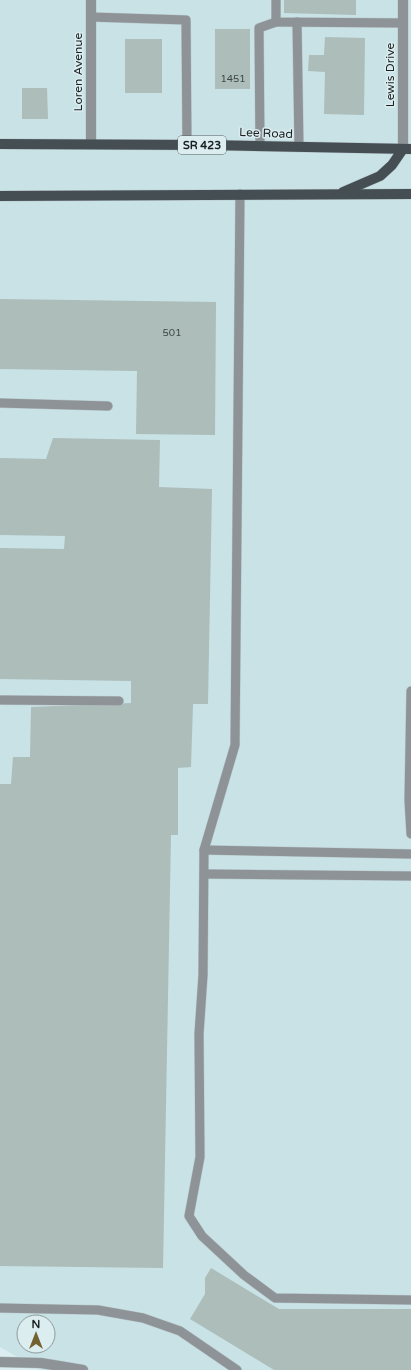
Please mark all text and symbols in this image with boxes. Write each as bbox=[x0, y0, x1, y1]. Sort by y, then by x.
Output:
street label: Loren Avenue bbox=[71, 32, 85, 111]
street label: Lewis Drive bbox=[383, 43, 397, 107]
house number: 1451 bbox=[220, 73, 246, 85]
street label: Lee Road bbox=[239, 125, 293, 141]
road number: SR 423 bbox=[178, 136, 226, 154]
house number: 501 bbox=[163, 327, 181, 339]
north arrow bbox=[16, 1314, 56, 1354]
text: N bbox=[32, 1318, 40, 1331]

